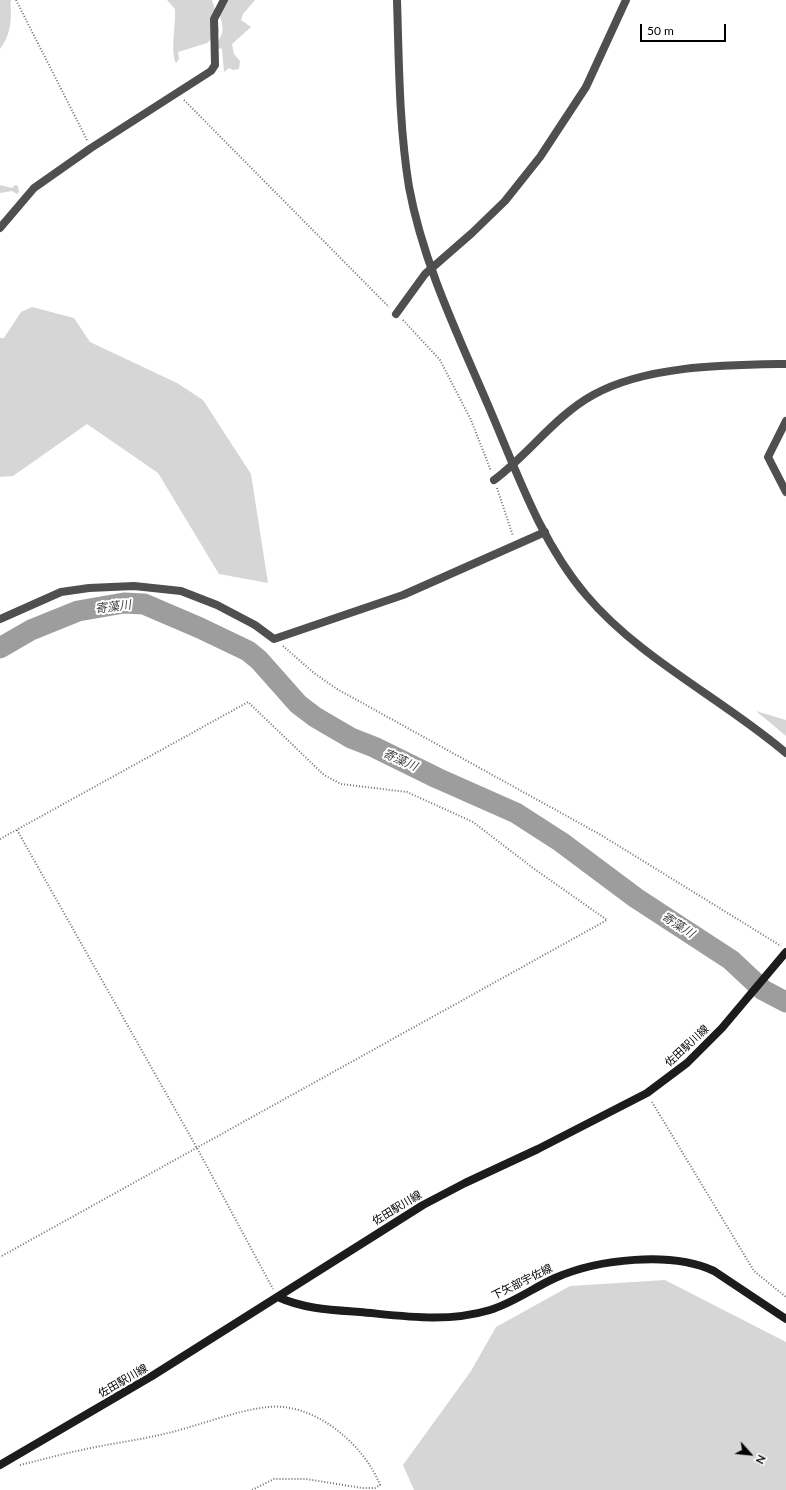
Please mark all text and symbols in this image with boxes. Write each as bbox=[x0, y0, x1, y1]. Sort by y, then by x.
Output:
scale bar bbox=[642, 16, 728, 42]
text: 50 m bbox=[647, 23, 674, 38]
water label: 寄藻川 bbox=[94, 598, 132, 616]
water label: 寄藻川 bbox=[381, 746, 419, 774]
water label: 寄藻川 bbox=[659, 909, 697, 941]
street label: 佐田駅川線 bbox=[662, 1022, 712, 1070]
street label: 佐田駅川線 bbox=[370, 1188, 424, 1228]
street label: 下矢部宇佐線 bbox=[489, 1262, 555, 1302]
street label: 佐田駅川線 bbox=[96, 1362, 150, 1400]
north arrow bbox=[730, 1434, 770, 1474]
text: N bbox=[753, 1453, 769, 1466]

